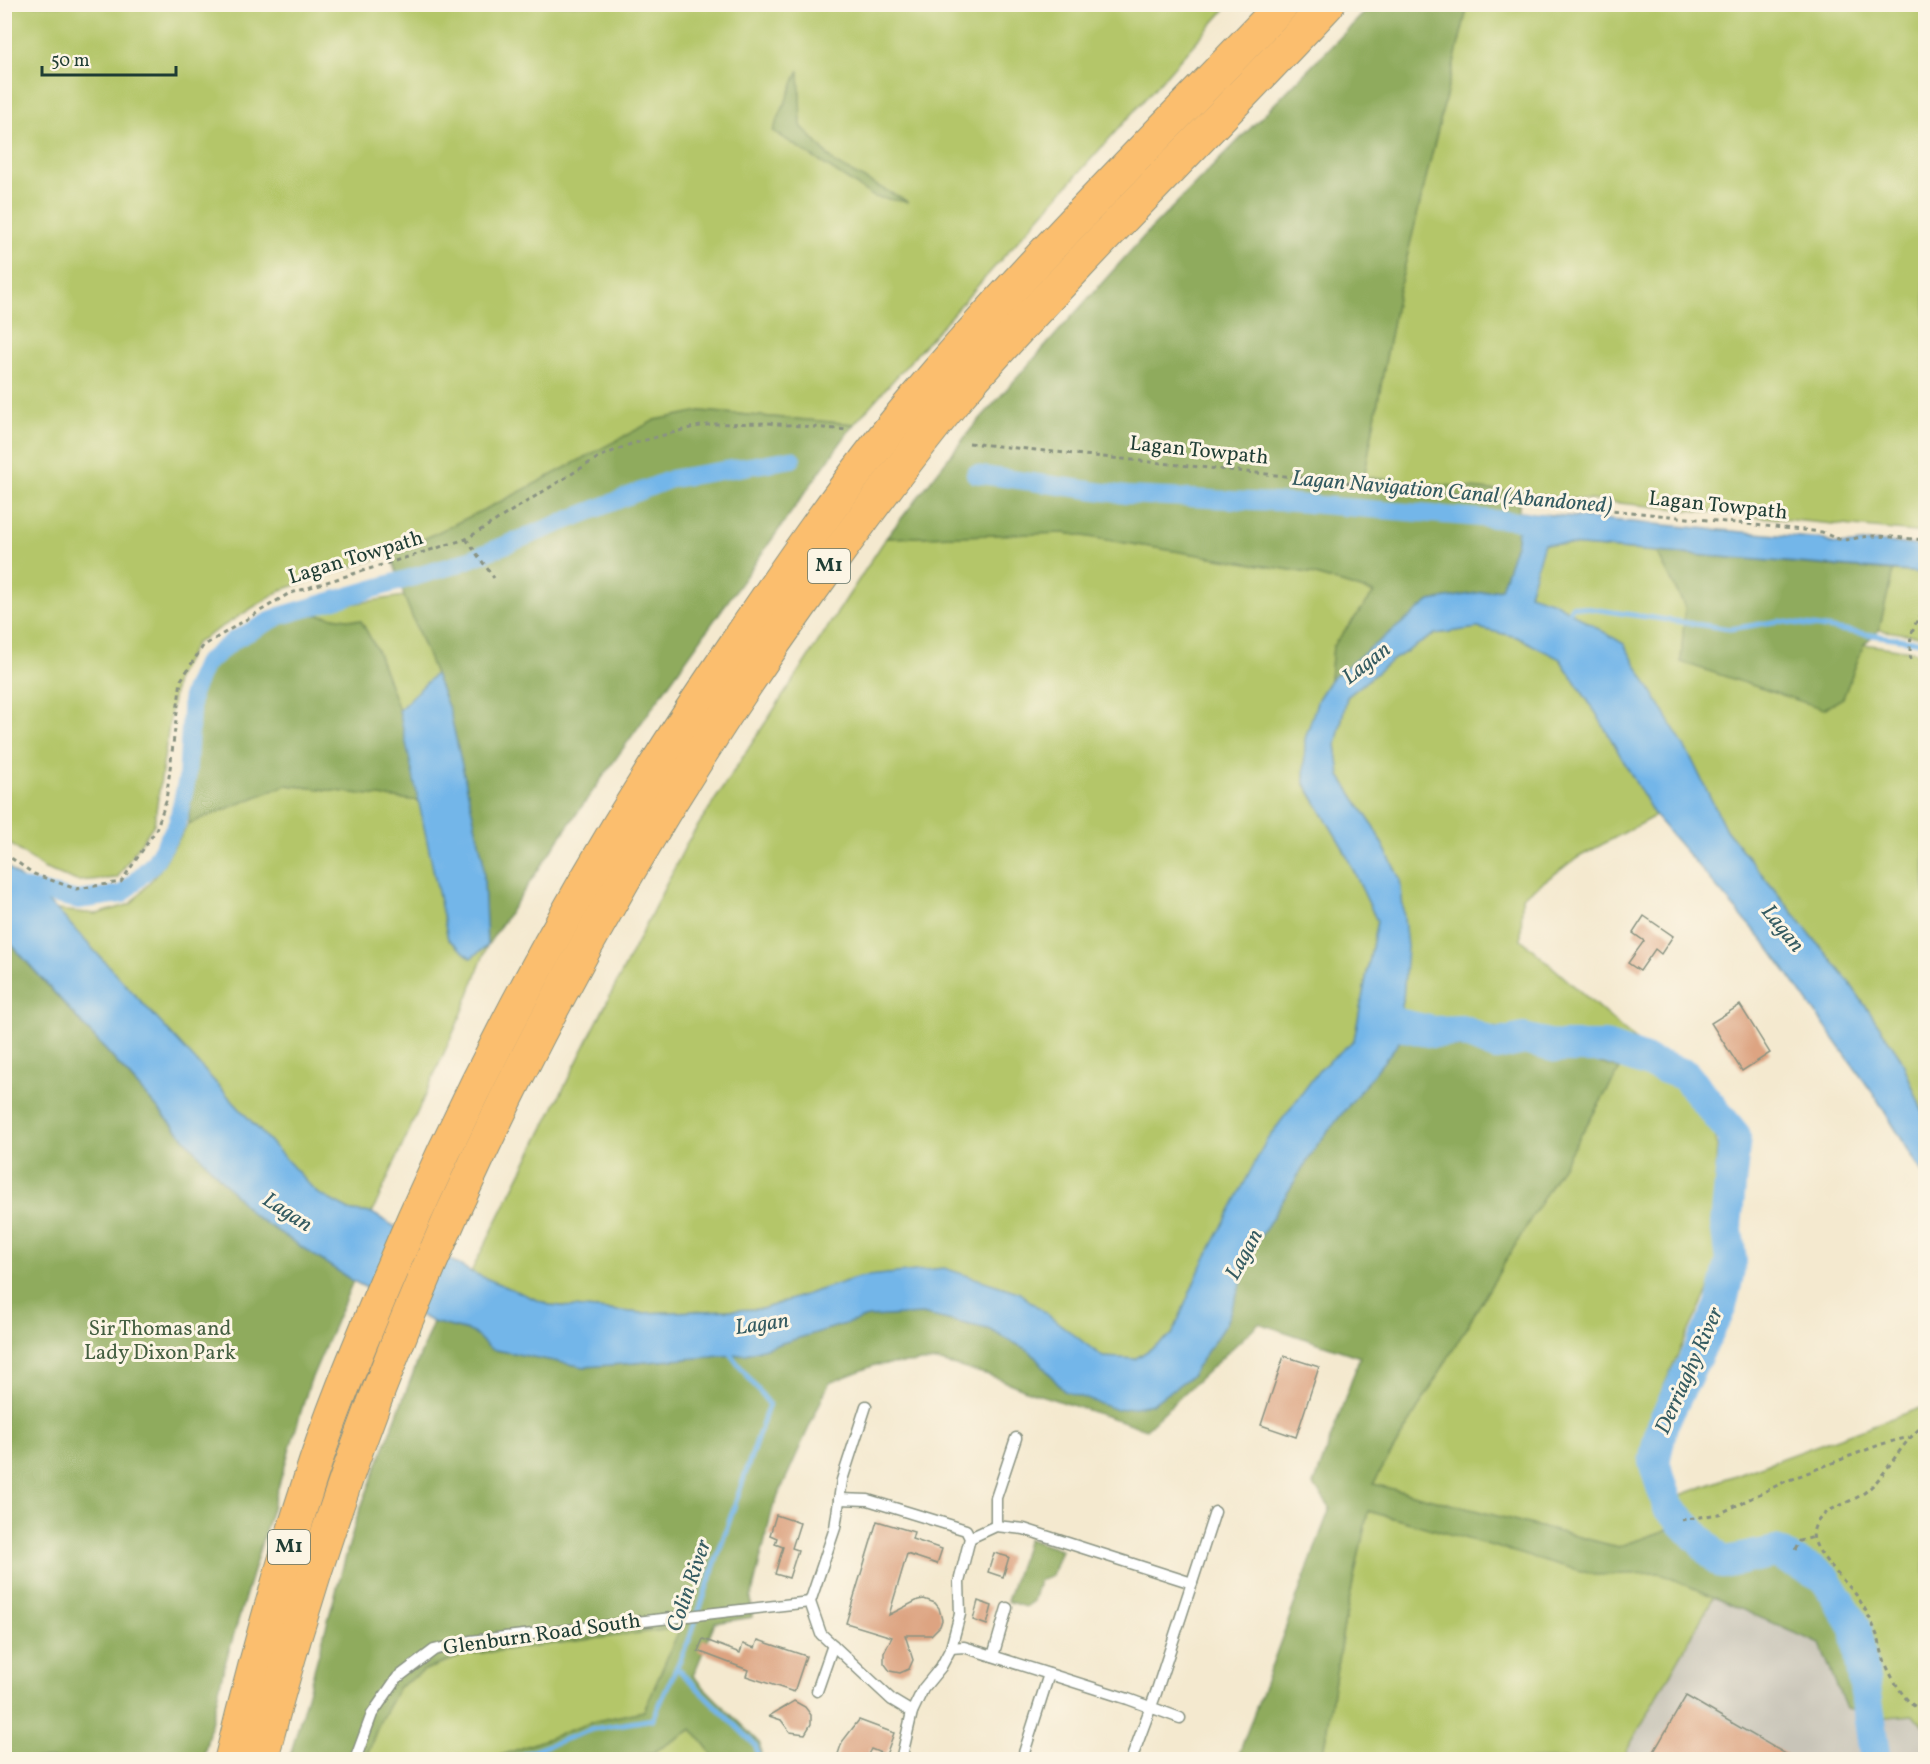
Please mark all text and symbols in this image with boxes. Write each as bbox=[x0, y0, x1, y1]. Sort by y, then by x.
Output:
scale bar bbox=[42, 39, 176, 77]
text: 50 m bbox=[51, 49, 90, 74]
street label: Lagan Towpath bbox=[1128, 429, 1270, 473]
water label: Lagan Navigation Canal (Abandoned) bbox=[1290, 464, 1614, 522]
street label: Lagan Towpath bbox=[1647, 484, 1789, 528]
street label: Lagan Towpath bbox=[285, 524, 427, 592]
road number: M1 bbox=[808, 549, 850, 583]
water label: Lagan bbox=[1336, 635, 1398, 693]
water label: Lagan bbox=[1753, 898, 1811, 960]
water label: Lagan bbox=[256, 1185, 318, 1241]
water label: Lagan bbox=[1218, 1224, 1272, 1286]
water label: Derriaghy River bbox=[1648, 1302, 1732, 1440]
water label: Lagan bbox=[733, 1306, 791, 1344]
park label: Sir Thomas and Lady Dixon Park bbox=[84, 1315, 237, 1368]
road number: M1 bbox=[268, 1530, 310, 1564]
water label: Colin River bbox=[660, 1535, 721, 1636]
street label: Glenburn Road South bbox=[441, 1607, 643, 1663]

